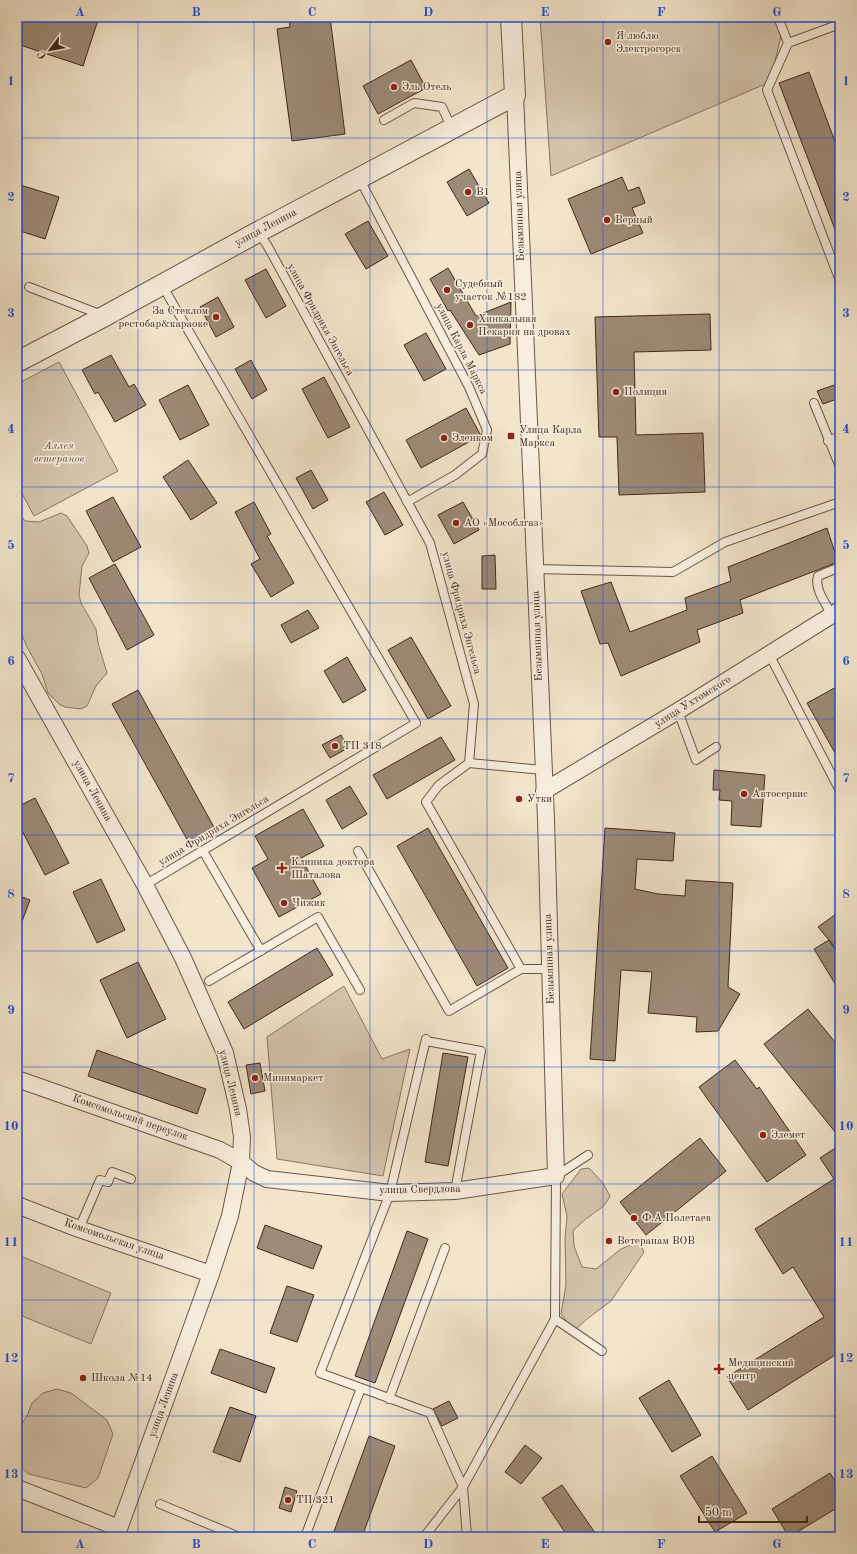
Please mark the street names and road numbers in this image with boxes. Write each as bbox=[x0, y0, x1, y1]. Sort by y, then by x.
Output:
street label: Безымянная улица bbox=[513, 170, 527, 262]
street label: улица Ленина bbox=[233, 207, 299, 249]
street label: улица Фридриха Энгельса bbox=[285, 262, 356, 379]
street label: улица Карла Маркса bbox=[433, 302, 489, 397]
street label: улица Фридриха Энгельса bbox=[439, 550, 483, 676]
street label: Безымянная улица bbox=[531, 590, 545, 682]
street label: улица Ухтомского bbox=[653, 674, 733, 730]
street label: улица Ленина bbox=[71, 758, 114, 824]
street label: улица Фридриха Энгельса bbox=[157, 793, 272, 868]
street label: Безымянная улица bbox=[543, 913, 557, 1005]
street label: улица Ленина bbox=[216, 1049, 244, 1118]
street label: Комсомольский переулок bbox=[71, 1093, 190, 1143]
street label: улица Свердлова bbox=[379, 1184, 461, 1196]
street label: Комсомольская улица bbox=[62, 1218, 166, 1263]
street label: улица Ленина bbox=[147, 1371, 181, 1439]

